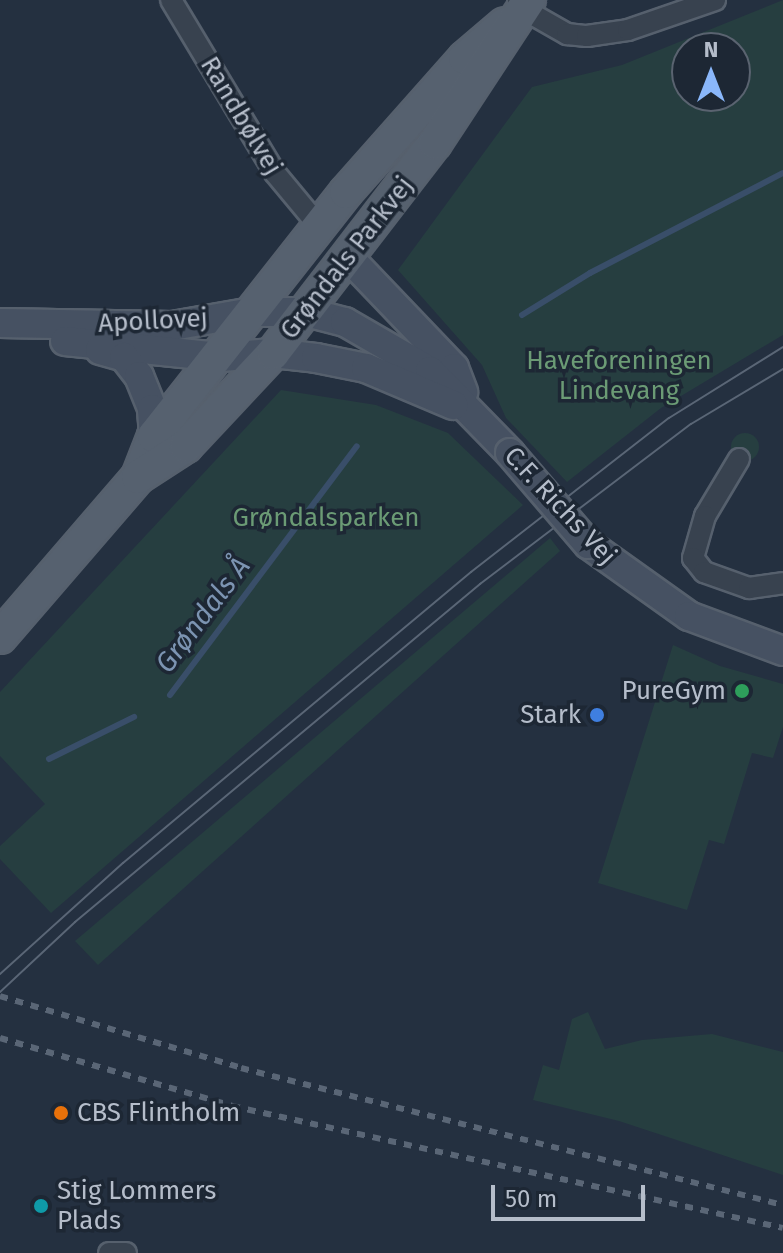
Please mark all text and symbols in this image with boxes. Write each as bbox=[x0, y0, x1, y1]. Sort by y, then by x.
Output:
north arrow bbox=[671, 32, 751, 112]
text: N bbox=[704, 36, 718, 63]
street label: Randbølvej bbox=[194, 51, 288, 181]
street label: Grøndals Parkvej bbox=[274, 171, 420, 345]
street label: Apollovej bbox=[97, 303, 209, 339]
park label: Haveforeningen Lindevang bbox=[526, 345, 712, 406]
street label: C.F. Richs Vej bbox=[498, 441, 622, 571]
park label: Grøndalsparken bbox=[232, 502, 420, 534]
water label: Grøndals Å bbox=[149, 550, 257, 680]
place label: PureGym bbox=[622, 675, 726, 707]
marker: PureGym bbox=[733, 682, 751, 700]
place label: Stark bbox=[520, 699, 581, 731]
marker: Stark bbox=[588, 706, 606, 724]
place label: CBS Flintholm bbox=[77, 1097, 240, 1129]
marker: CBS Flintholm bbox=[52, 1104, 70, 1122]
scale bar bbox=[495, 1169, 649, 1219]
place label: Stig Lommers Plads bbox=[57, 1175, 216, 1236]
text: 50 m bbox=[505, 1185, 557, 1213]
marker: Stig Lommers Plads bbox=[32, 1197, 50, 1215]

